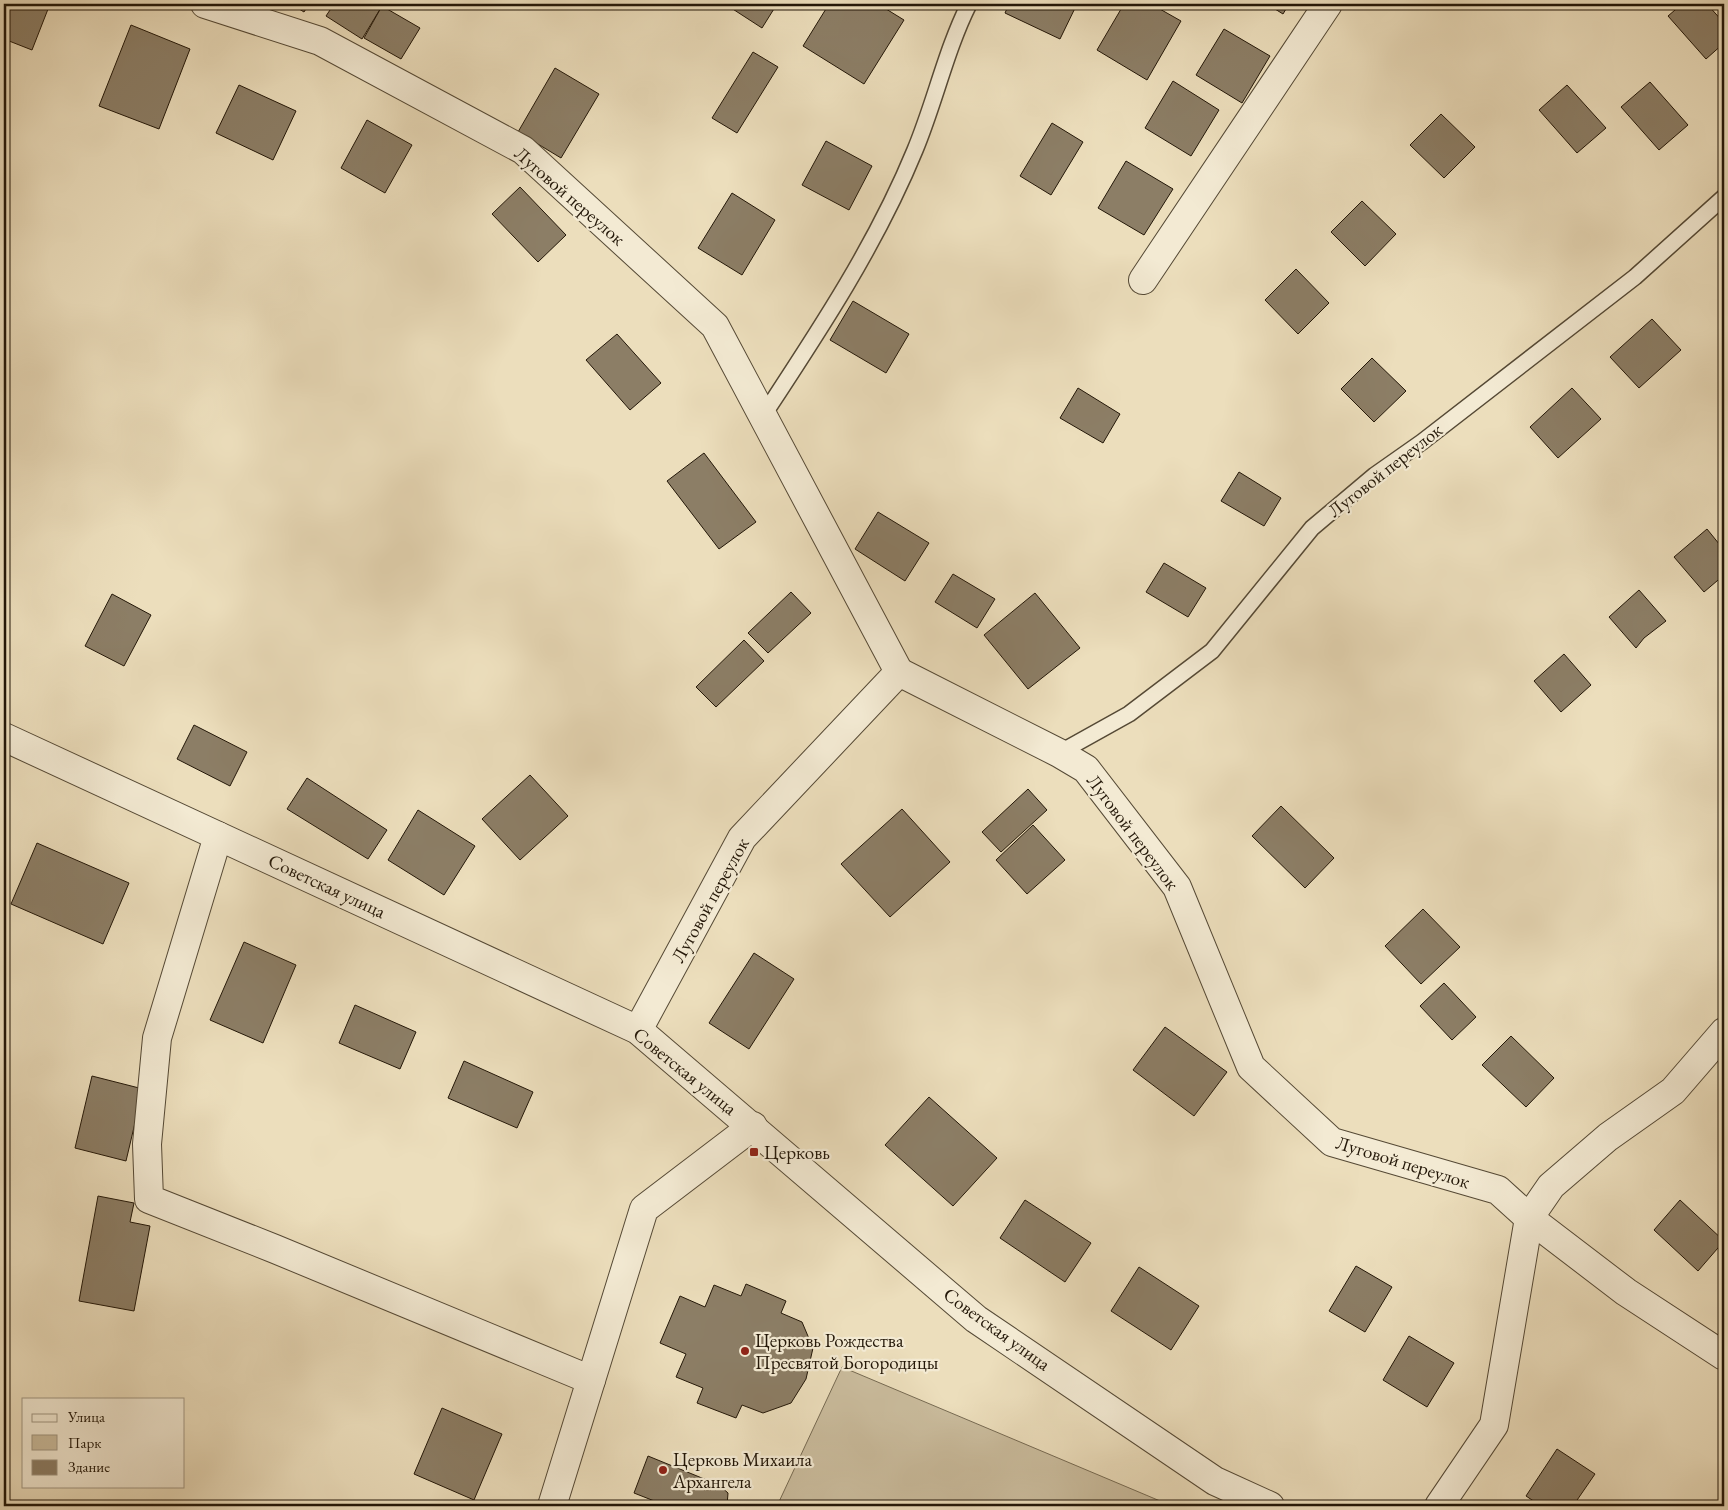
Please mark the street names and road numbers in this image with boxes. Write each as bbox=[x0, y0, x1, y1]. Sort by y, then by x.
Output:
street label: Луговой переулок bbox=[509, 141, 631, 251]
street label: Луговой переулок bbox=[1323, 417, 1447, 523]
street label: Луговой переулок bbox=[1081, 769, 1185, 895]
street label: Луговой переулок bbox=[665, 833, 755, 967]
street label: Советская улица bbox=[264, 848, 390, 924]
street label: Советская улица bbox=[628, 1021, 742, 1121]
street label: Луговой переулок bbox=[1333, 1130, 1473, 1194]
street label: Советская улица bbox=[938, 1282, 1056, 1377]

